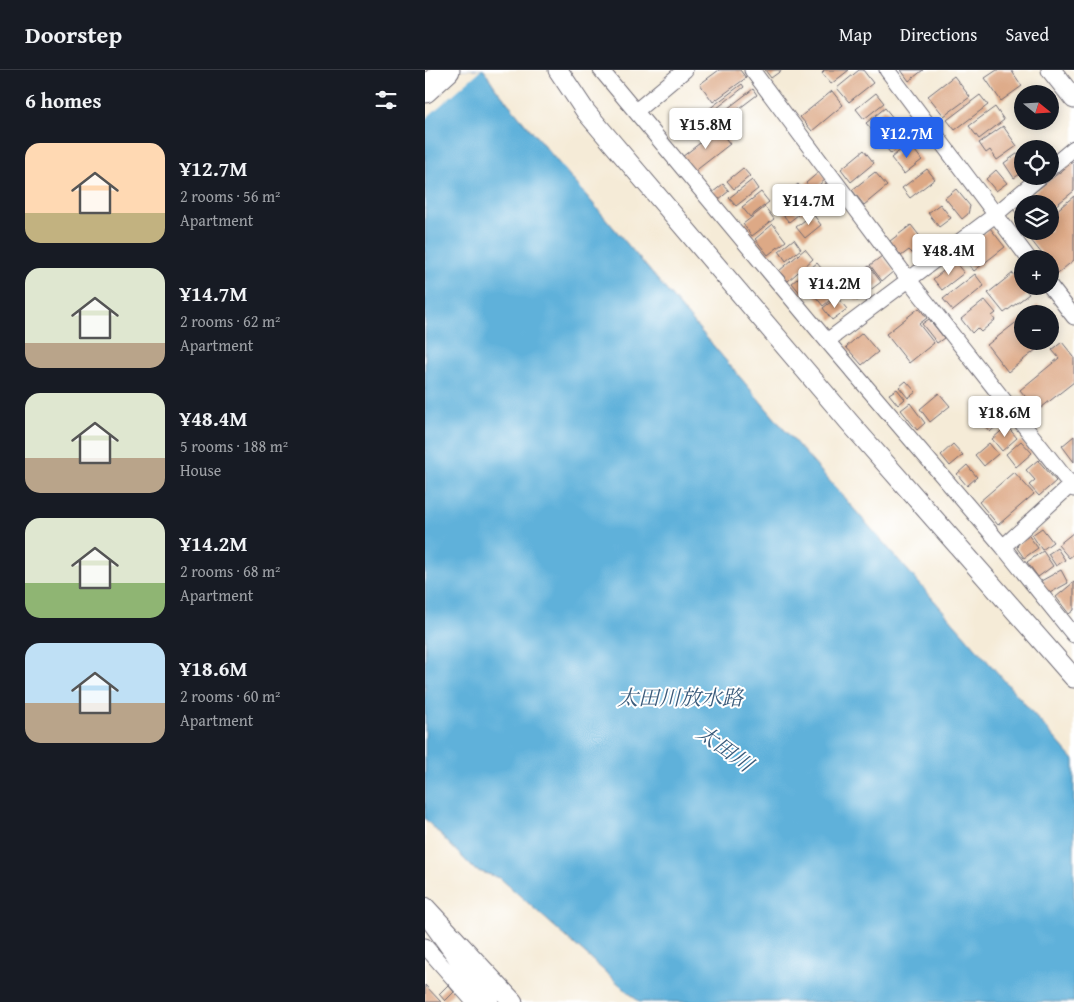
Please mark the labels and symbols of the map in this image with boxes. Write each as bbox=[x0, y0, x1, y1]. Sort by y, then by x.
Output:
north arrow bbox=[1014, 85, 1059, 130]
pin: ¥15.8M bbox=[665, 108, 747, 150]
pin: ¥12.7M bbox=[866, 116, 948, 159]
pin: ¥14.7M bbox=[768, 184, 850, 226]
pin: ¥48.4M bbox=[908, 234, 990, 276]
pin: ¥14.2M bbox=[794, 266, 876, 309]
pin: ¥18.6M bbox=[964, 396, 1046, 438]
water label: 太田川放水路 bbox=[617, 682, 745, 713]
water label: 太田川 bbox=[690, 717, 761, 780]

